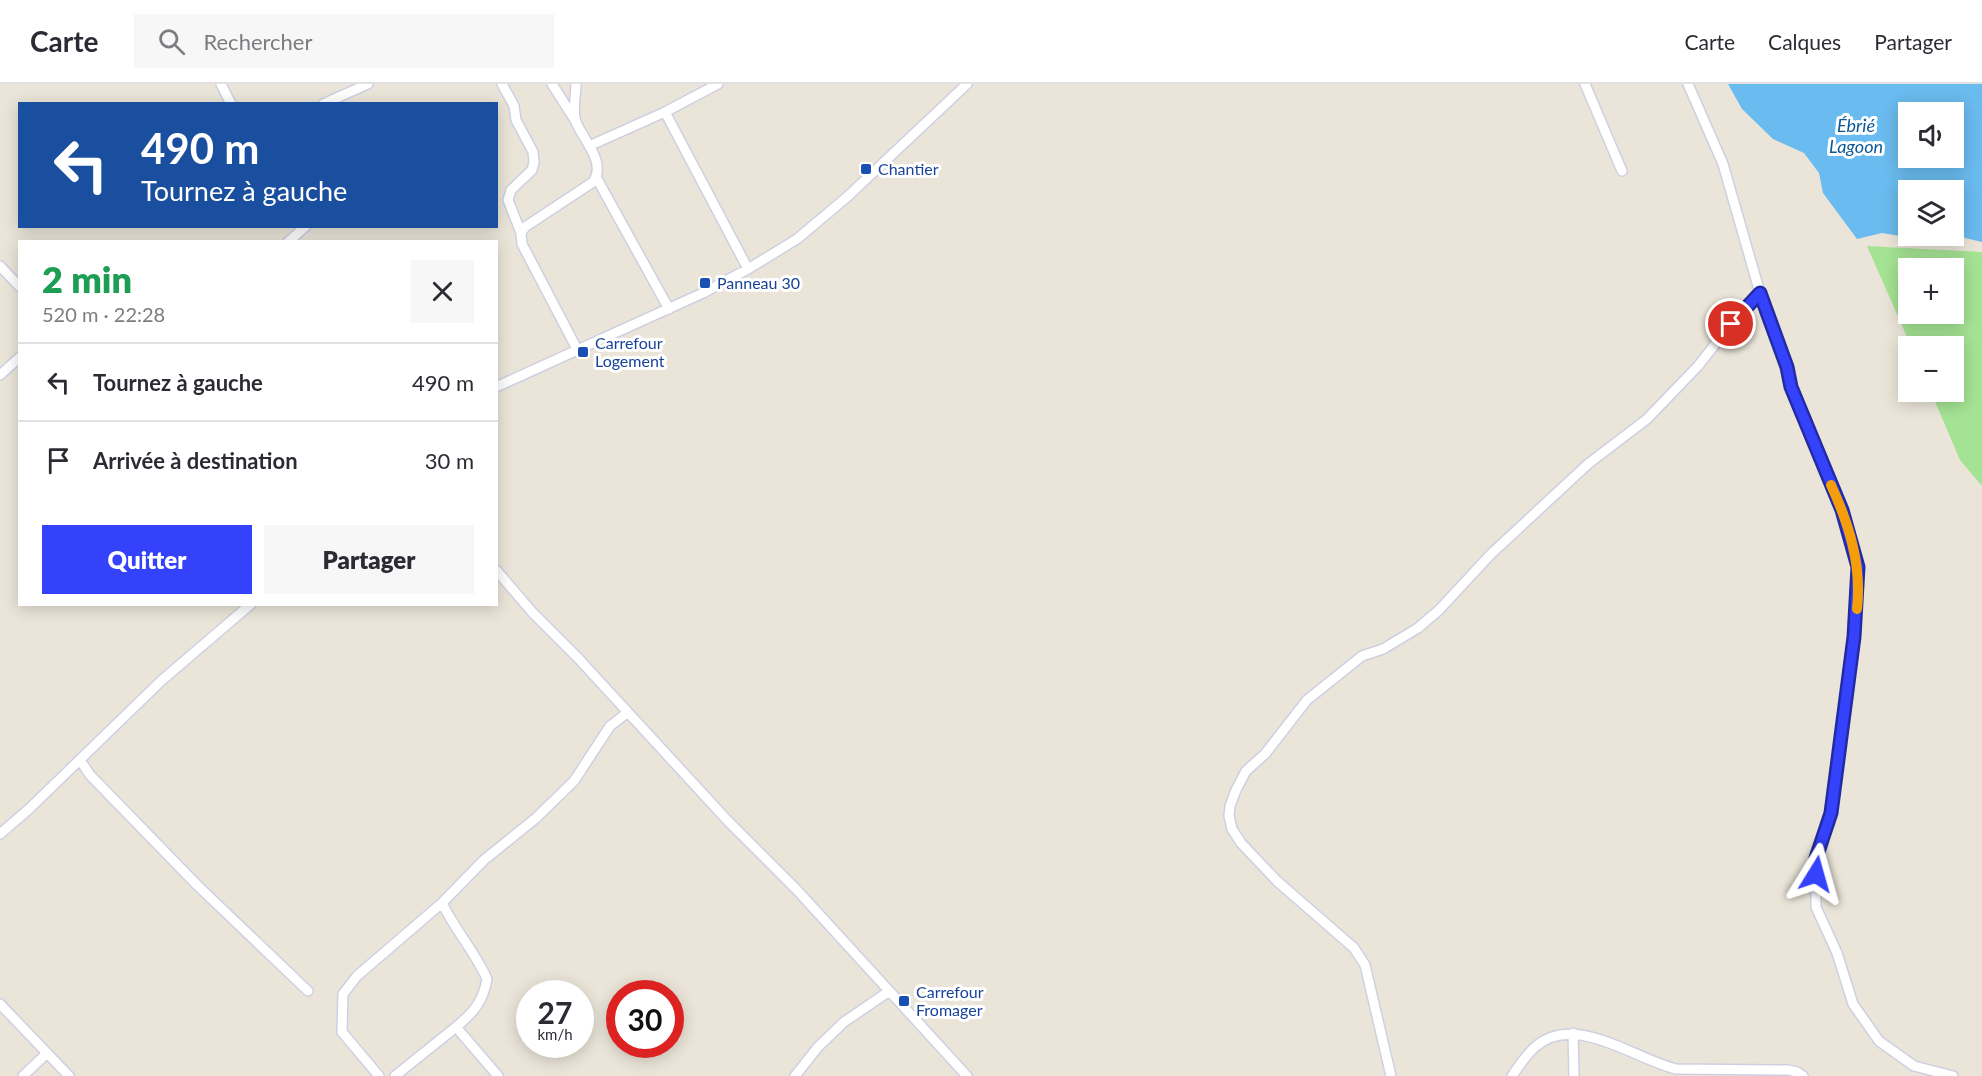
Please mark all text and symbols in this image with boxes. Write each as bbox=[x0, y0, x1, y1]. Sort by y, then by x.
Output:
search box bbox=[134, 14, 554, 68]
text: Carte bbox=[30, 24, 98, 58]
icon: search bbox=[155, 25, 188, 58]
text: Rechercher bbox=[203, 28, 312, 55]
text: Carte bbox=[1684, 29, 1735, 54]
text: Calques bbox=[1768, 29, 1841, 54]
text: Partager bbox=[1874, 29, 1952, 54]
map controls bbox=[1898, 102, 1964, 402]
button: sound bbox=[1898, 102, 1964, 168]
water label: Ébrié Lagoon bbox=[1829, 114, 1883, 157]
text: 490 m bbox=[141, 123, 259, 173]
icon: left bbox=[42, 126, 120, 204]
place label: Chantier bbox=[878, 159, 939, 178]
marker: Chantier bbox=[859, 162, 873, 176]
text: Tournez à gauche bbox=[141, 174, 347, 207]
button: layers bbox=[1898, 180, 1964, 246]
text: 2 min bbox=[42, 257, 132, 301]
button: + bbox=[1898, 258, 1964, 324]
button: close bbox=[411, 260, 474, 323]
place label: Panneau 30 bbox=[717, 273, 800, 292]
marker: Panneau 30 bbox=[698, 276, 712, 290]
pin bbox=[1705, 298, 1756, 349]
text: 520 m · 22:28 bbox=[42, 302, 165, 326]
icon: arrive bbox=[1714, 307, 1747, 340]
place label: Carrefour Logement bbox=[595, 333, 665, 370]
button: − bbox=[1898, 336, 1964, 402]
marker: Carrefour Logement bbox=[576, 345, 590, 359]
icon: left bbox=[42, 366, 75, 399]
text: Tournez à gauche bbox=[93, 369, 263, 396]
text: 490 m bbox=[412, 369, 474, 396]
icon: arrive bbox=[42, 444, 75, 477]
text: Arrivée à destination bbox=[93, 447, 298, 474]
text: 30 m bbox=[425, 447, 474, 474]
button: Quitter bbox=[42, 525, 252, 594]
button: Partager bbox=[264, 525, 474, 594]
position arrow bbox=[1784, 842, 1848, 906]
speed limit sign: 30 bbox=[606, 980, 684, 1058]
place label: Carrefour Fromager bbox=[916, 982, 984, 1019]
text: 27 bbox=[538, 994, 572, 1030]
marker: Carrefour Fromager bbox=[897, 994, 911, 1008]
text: km/h bbox=[537, 1025, 573, 1043]

